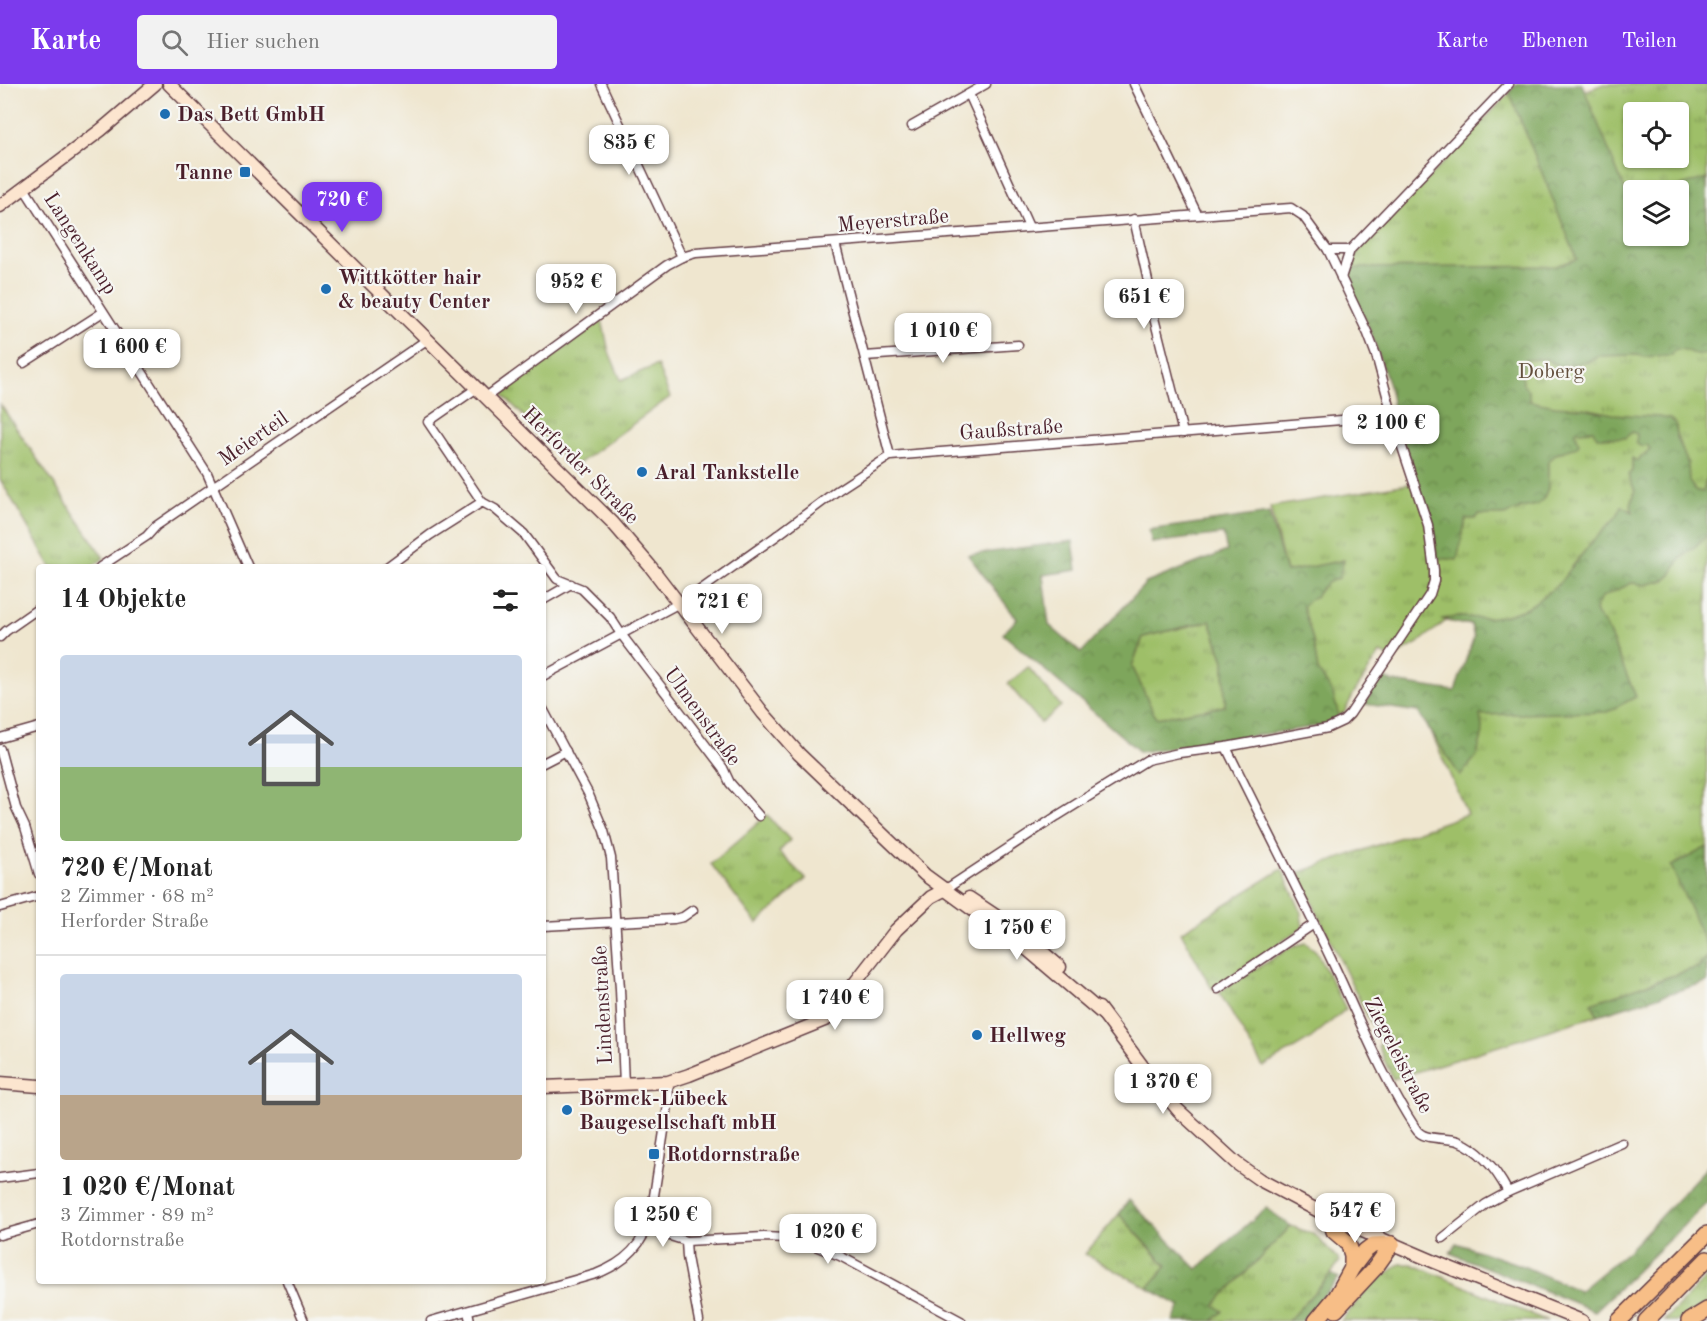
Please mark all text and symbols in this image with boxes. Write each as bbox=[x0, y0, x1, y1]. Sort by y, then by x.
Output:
search box bbox=[137, 15, 557, 69]
icon: search bbox=[158, 26, 191, 59]
text: Karte bbox=[30, 28, 101, 56]
text: Hier suchen bbox=[206, 31, 320, 53]
text: Karte bbox=[1436, 31, 1488, 52]
text: Ebenen bbox=[1521, 31, 1588, 52]
text: Teilen bbox=[1621, 31, 1677, 52]
map controls bbox=[1623, 102, 1689, 246]
button: locate bbox=[1623, 102, 1689, 168]
place label: Das Bett GmbH bbox=[177, 105, 325, 126]
marker: Das Bett GmbH bbox=[158, 107, 172, 121]
pin: 835 € bbox=[587, 125, 671, 176]
text: 835 € bbox=[603, 134, 655, 154]
place label: Tanne bbox=[175, 163, 233, 184]
marker: Tanne bbox=[238, 165, 252, 179]
button: layers bbox=[1623, 180, 1689, 246]
pin: 720 € bbox=[300, 182, 384, 233]
street label: Langenkamp bbox=[39, 189, 120, 299]
text: 720 € bbox=[316, 191, 368, 211]
street label: Meyerstraße bbox=[837, 206, 950, 237]
pin: 952 € bbox=[534, 264, 618, 315]
place label: Wittkötter hair & beauty Center bbox=[338, 268, 490, 313]
text: 952 € bbox=[550, 273, 602, 293]
pin: 651 € bbox=[1102, 279, 1186, 330]
marker: Wittkötter hair & beauty Center bbox=[319, 282, 333, 296]
text: 651 € bbox=[1118, 288, 1170, 308]
pin: 1 010 € bbox=[888, 313, 998, 364]
text: 1 010 € bbox=[908, 322, 978, 342]
pin: 1 600 € bbox=[77, 329, 187, 380]
text: 1 600 € bbox=[97, 338, 167, 358]
park label: Doberg bbox=[1517, 362, 1585, 383]
street label: Herforder Straße bbox=[517, 403, 643, 529]
pin: 2 100 € bbox=[1336, 405, 1446, 456]
street label: Meierteil bbox=[215, 408, 293, 471]
text: 2 100 € bbox=[1356, 414, 1426, 434]
street label: Gaußstraße bbox=[959, 416, 1064, 445]
place label: Aral Tankstelle bbox=[654, 463, 799, 484]
marker: Aral Tankstelle bbox=[635, 465, 649, 479]
icon: filters bbox=[489, 584, 522, 617]
pin: 721 € bbox=[680, 584, 764, 635]
text: 14 Objekte bbox=[60, 587, 187, 613]
text: 721 € bbox=[696, 593, 748, 613]
street label: Ulmenstraße bbox=[659, 664, 744, 770]
icon: home bbox=[237, 694, 345, 802]
text: 720 €/Monat bbox=[60, 856, 213, 882]
text: 2 Zimmer · 68 m² bbox=[60, 887, 214, 907]
pin: 1 750 € bbox=[962, 910, 1072, 961]
text: Herforder Straße bbox=[60, 912, 209, 932]
text: 1 750 € bbox=[982, 919, 1052, 939]
street label: Lindenstraße bbox=[590, 945, 617, 1065]
pin: 1 740 € bbox=[780, 980, 890, 1031]
text: 1 740 € bbox=[800, 989, 870, 1009]
street label: Ziegeleistraße bbox=[1359, 994, 1436, 1117]
icon: home bbox=[237, 1013, 345, 1121]
place label: Hellweg bbox=[989, 1026, 1066, 1047]
marker: Hellweg bbox=[970, 1028, 984, 1042]
pin: 1 370 € bbox=[1108, 1064, 1218, 1115]
text: 1 370 € bbox=[1128, 1073, 1198, 1093]
place label: Börmck-Lübeck Baugesellschaft mbH bbox=[579, 1089, 777, 1134]
marker: Börmck-Lübeck Baugesellschaft mbH bbox=[560, 1103, 574, 1117]
place label: Rotdornstraße bbox=[666, 1145, 800, 1166]
marker: Rotdornstraße bbox=[647, 1147, 661, 1161]
text: 1 020 €/Monat bbox=[60, 1175, 235, 1201]
pin: 547 € bbox=[1313, 1193, 1397, 1244]
pin: 1 250 € bbox=[608, 1197, 718, 1248]
text: 547 € bbox=[1329, 1202, 1381, 1222]
text: 3 Zimmer · 89 m² bbox=[60, 1206, 214, 1226]
text: 1 250 € bbox=[628, 1206, 698, 1226]
pin: 1 020 € bbox=[773, 1214, 883, 1265]
text: 1 020 € bbox=[793, 1223, 863, 1243]
text: Rotdornstraße bbox=[60, 1231, 184, 1251]

